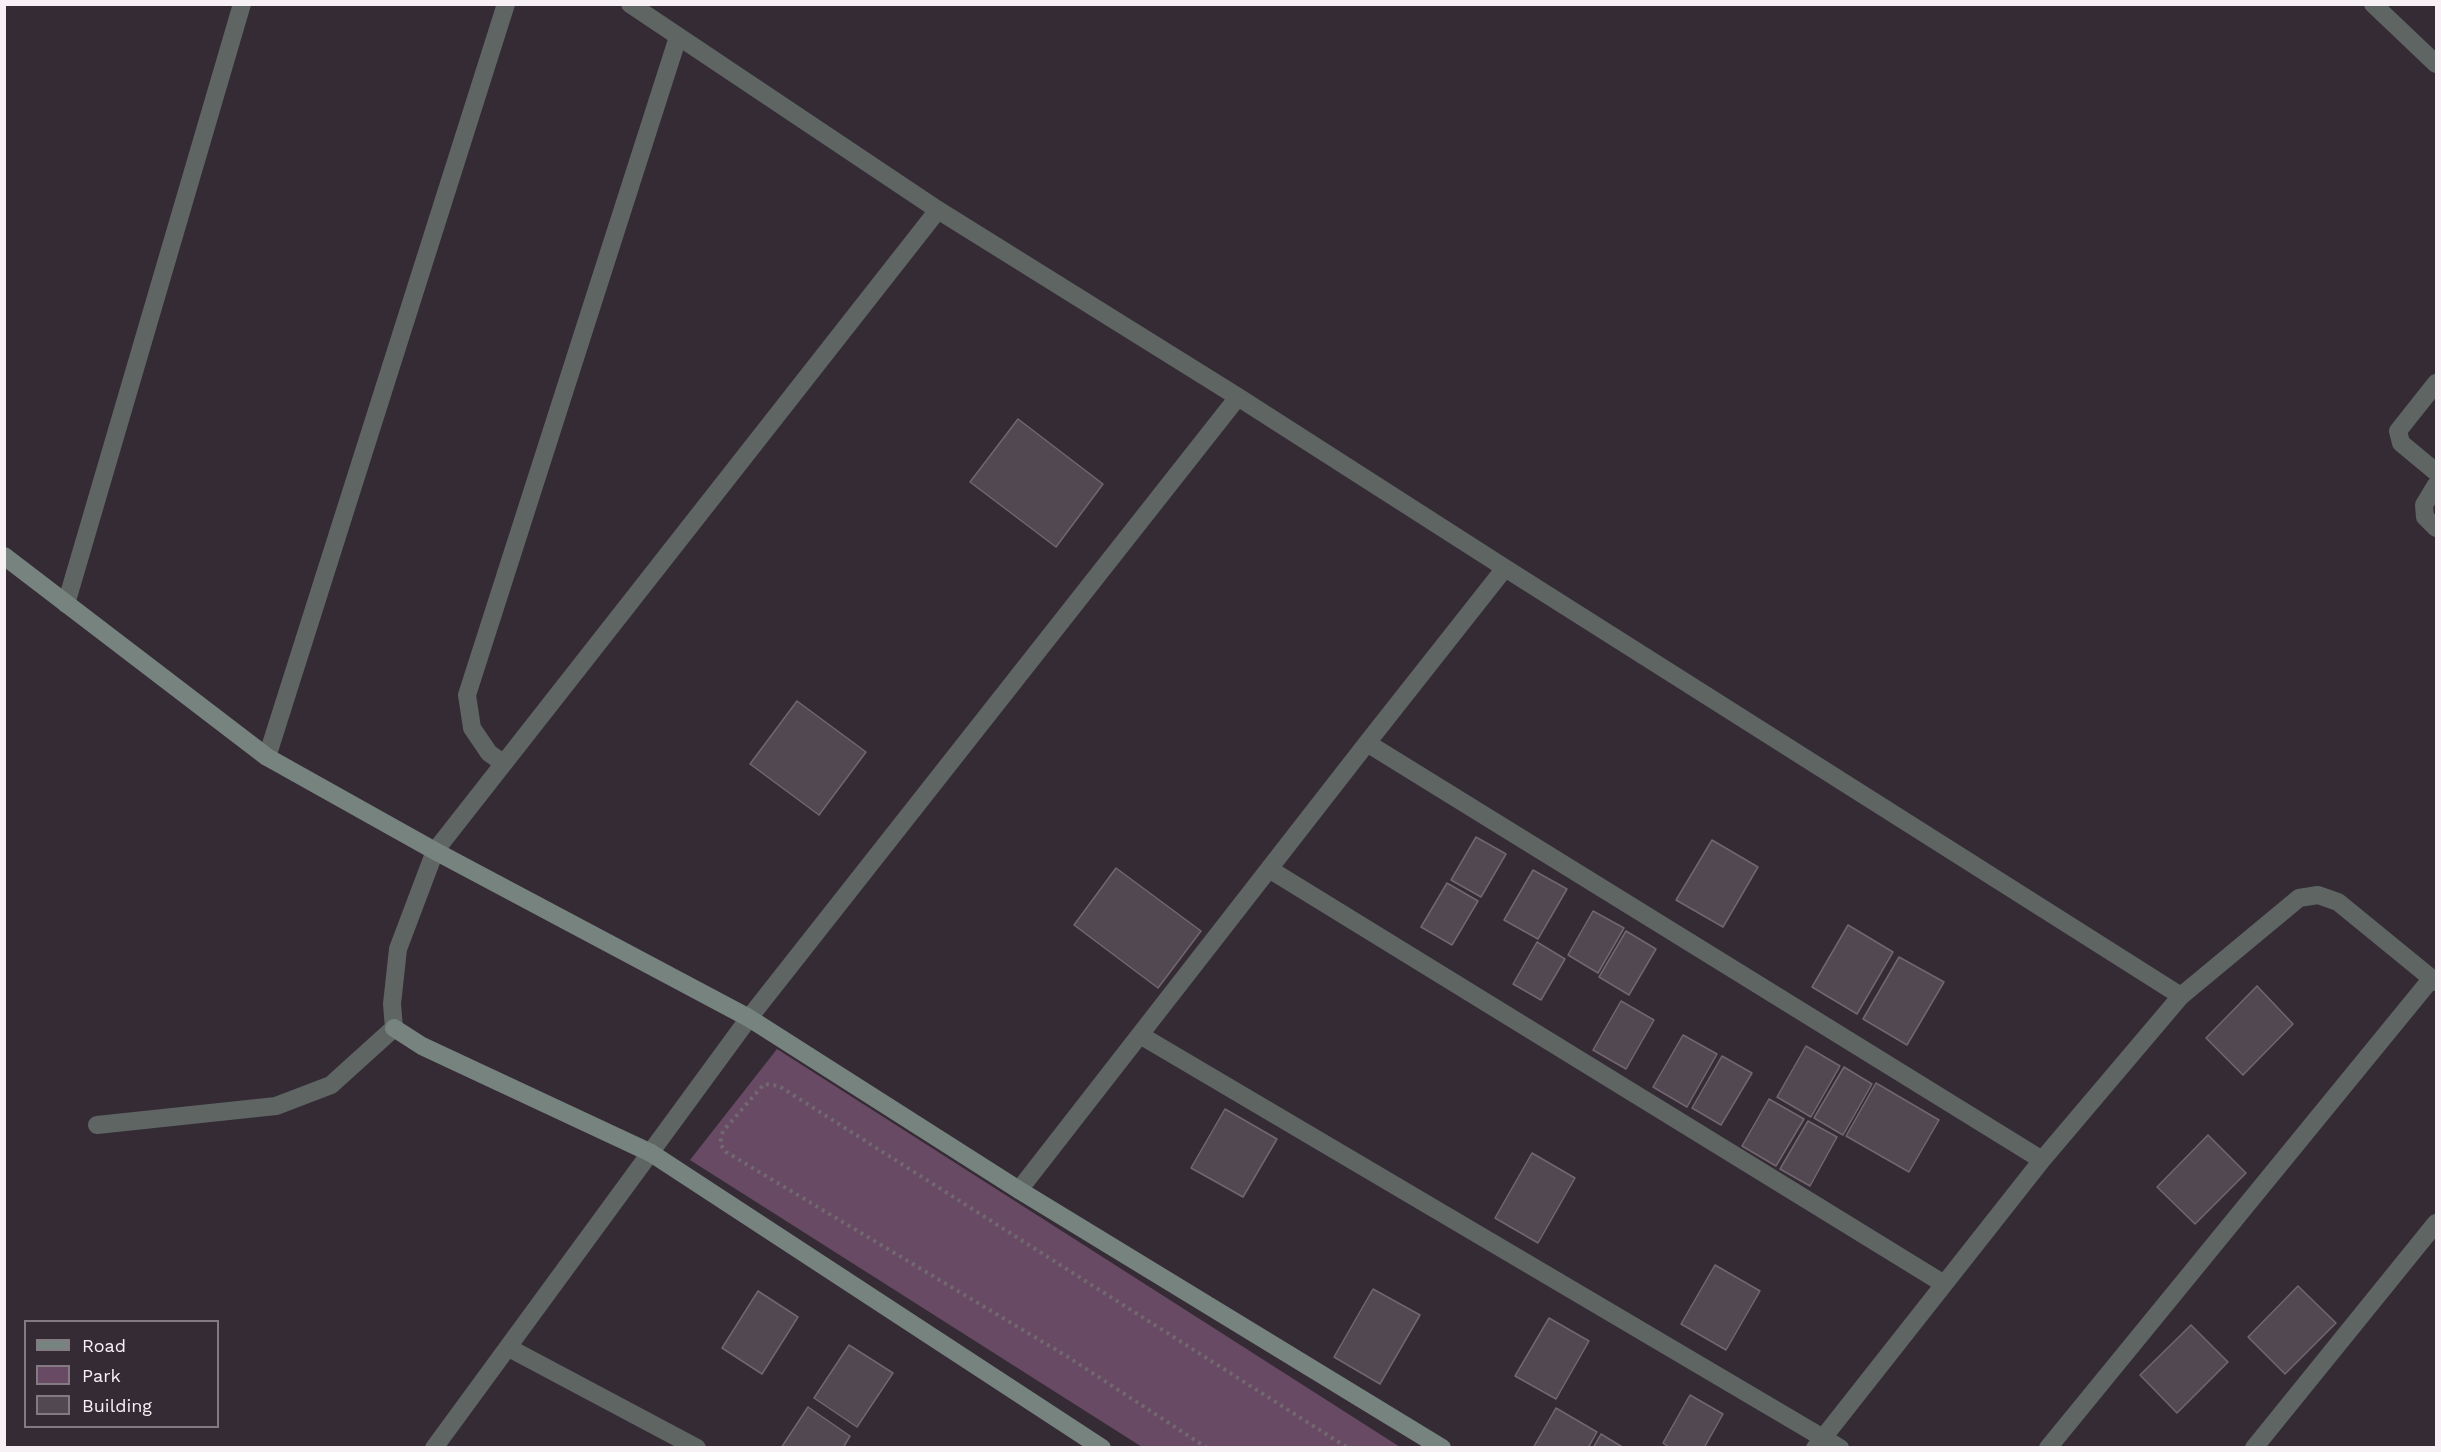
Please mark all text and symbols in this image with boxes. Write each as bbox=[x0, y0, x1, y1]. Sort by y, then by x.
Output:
legend bbox=[24, 1320, 219, 1428]
text: Road bbox=[82, 1335, 126, 1356]
text: Park bbox=[82, 1365, 121, 1386]
text: Building bbox=[82, 1395, 152, 1416]

